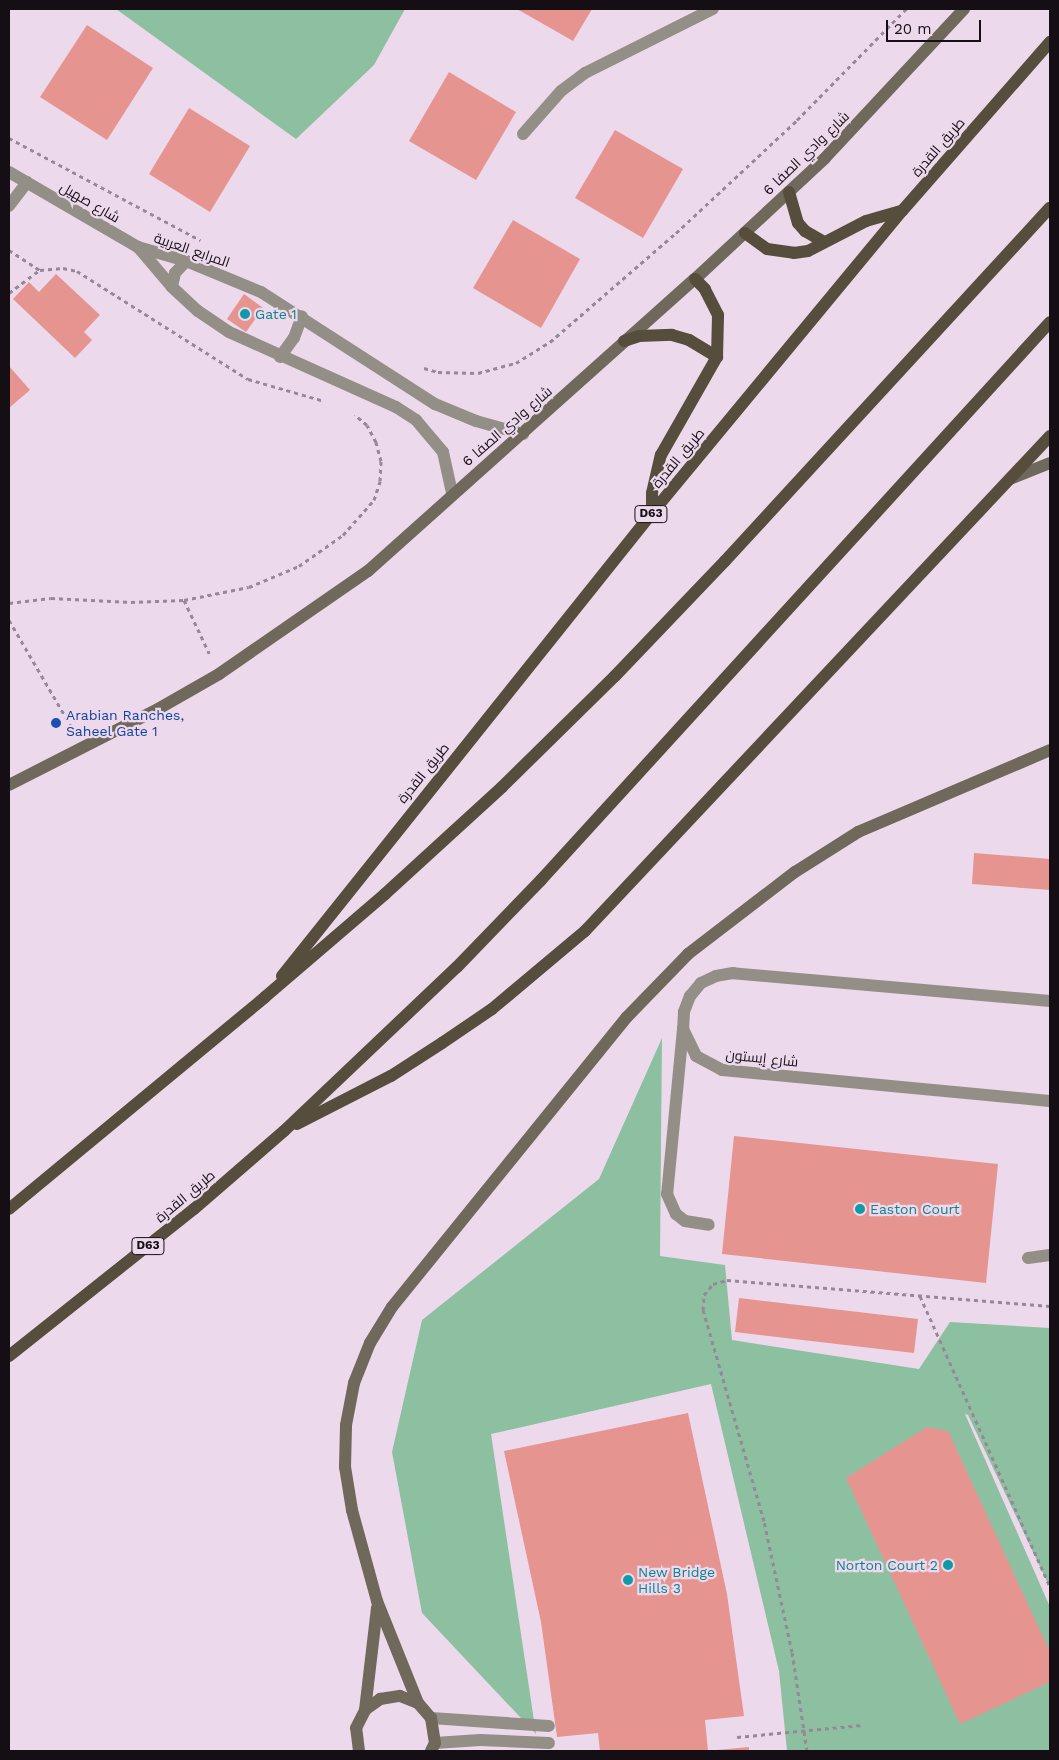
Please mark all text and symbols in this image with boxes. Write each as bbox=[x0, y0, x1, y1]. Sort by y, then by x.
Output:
scale bar bbox=[889, 10, 984, 42]
text: 20 m bbox=[894, 20, 932, 38]
street label: شارع وادي الصفا 6 bbox=[759, 108, 853, 198]
street label: طريق القدرة bbox=[908, 114, 968, 180]
street label: شارع صهيل bbox=[57, 178, 123, 226]
street label: المرابع العربية bbox=[152, 229, 232, 271]
place label: Gate 1 bbox=[255, 306, 297, 322]
marker: Gate 1 bbox=[239, 308, 251, 320]
street label: شارع وادي الصفا 6 bbox=[459, 382, 555, 470]
street label: طريق القدرة bbox=[648, 425, 708, 491]
road number: D63 bbox=[634, 504, 668, 524]
place label: Arabian Ranches, Saheel Gate 1 bbox=[66, 707, 184, 740]
marker: Arabian Ranches, Saheel Gate 1 bbox=[50, 717, 62, 729]
street label: طريق القدرة bbox=[394, 739, 452, 807]
street label: شارع إيستون bbox=[725, 1046, 799, 1070]
street label: طريق القدرة bbox=[152, 1166, 218, 1226]
place label: Easton Court bbox=[870, 1201, 960, 1217]
marker: Easton Court bbox=[854, 1203, 866, 1215]
road number: D63 bbox=[130, 1236, 166, 1256]
place label: Norton Court 2 bbox=[836, 1557, 938, 1573]
marker: Norton Court 2 bbox=[942, 1559, 954, 1571]
place label: New Bridge Hills 3 bbox=[638, 1564, 715, 1596]
marker: New Bridge Hills 3 bbox=[622, 1574, 634, 1586]

